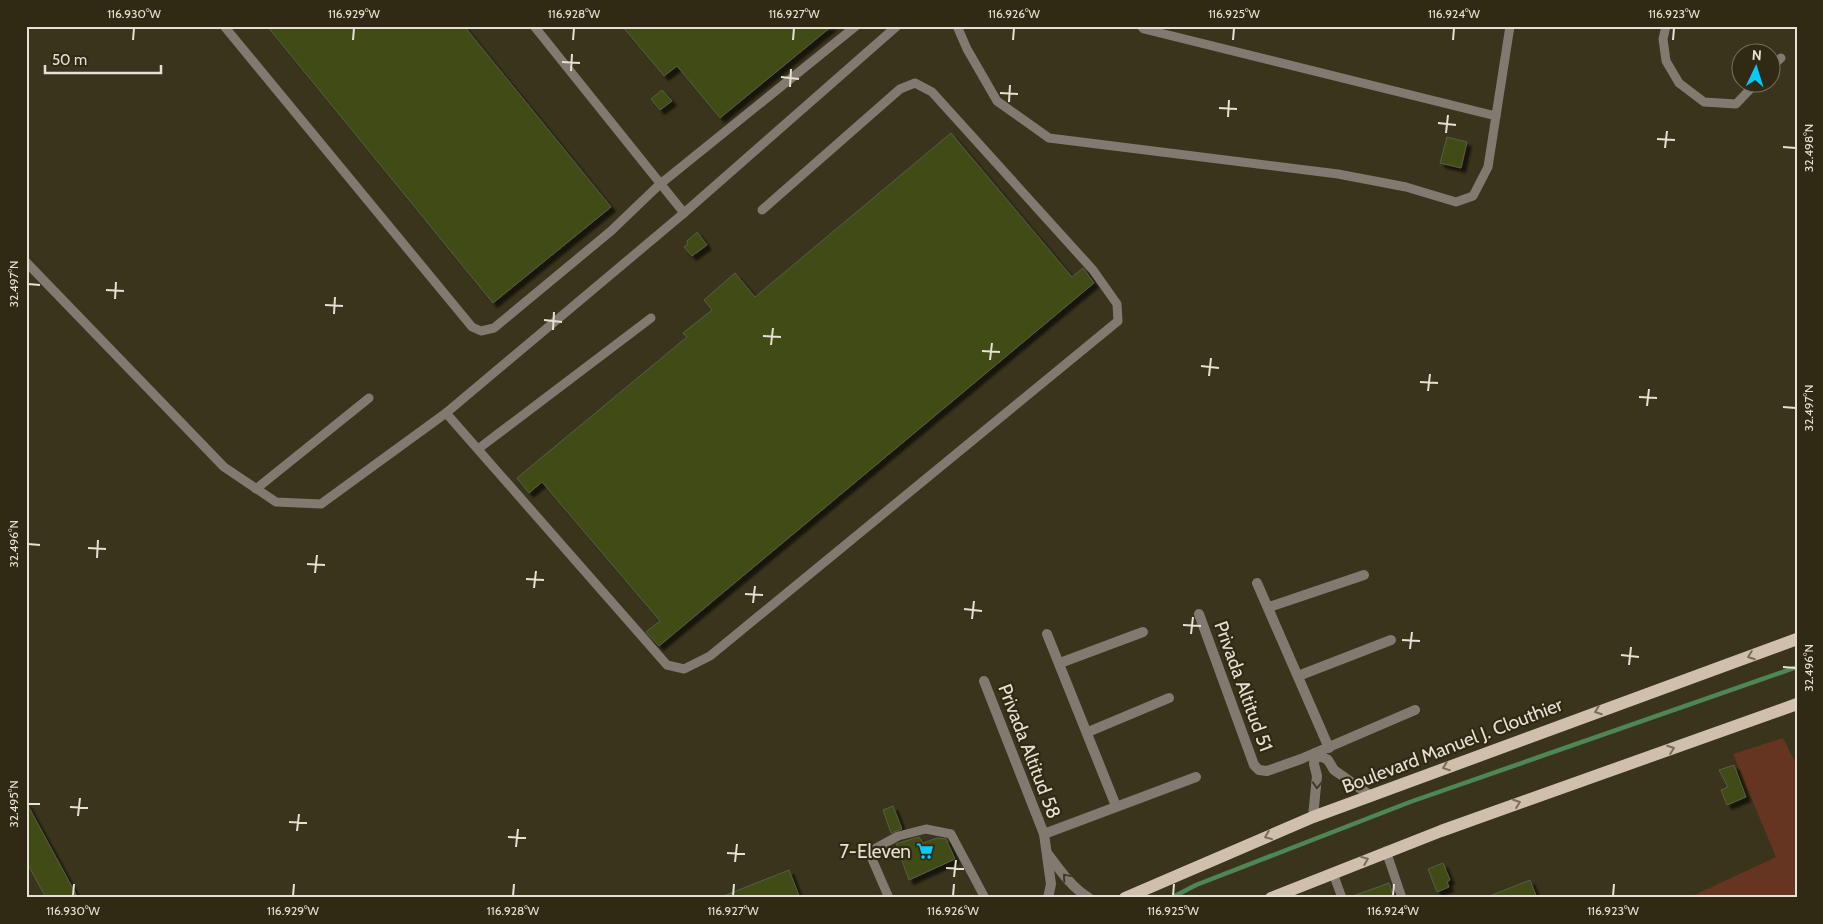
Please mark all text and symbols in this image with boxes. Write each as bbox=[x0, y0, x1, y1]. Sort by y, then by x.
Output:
text: 116.930°W bbox=[107, 6, 161, 21]
text: 116.929°W bbox=[328, 6, 381, 21]
text: 116.928°W bbox=[548, 6, 601, 21]
text: 116.927°W bbox=[768, 6, 820, 21]
text: 116.926°W bbox=[988, 6, 1041, 21]
text: 116.925°W bbox=[1208, 6, 1260, 21]
text: 116.924°W bbox=[1428, 6, 1481, 21]
text: 116.923°W bbox=[1648, 6, 1700, 21]
scale bar bbox=[45, 42, 161, 74]
north arrow bbox=[1730, 42, 1780, 92]
text: N bbox=[1751, 46, 1762, 64]
text: 50 m bbox=[52, 51, 87, 69]
text: 32.498°N bbox=[1801, 124, 1816, 172]
text: 32.497°N bbox=[6, 260, 21, 308]
text: 32.497°N bbox=[1801, 384, 1816, 432]
text: 32.496°N bbox=[6, 520, 21, 568]
street label: Privada Altitud 51 bbox=[1209, 618, 1278, 755]
text: 32.496°N bbox=[1801, 644, 1816, 692]
one-way arrow bbox=[1747, 650, 1756, 660]
street label: Privada Altitud 58 bbox=[993, 681, 1066, 822]
street label: Boulevard Manuel J. Clouthier bbox=[1339, 693, 1566, 798]
one-way arrow bbox=[1594, 705, 1603, 715]
one-way arrow bbox=[1666, 745, 1674, 755]
one-way arrow bbox=[1442, 761, 1451, 771]
text: 32.495°N bbox=[6, 780, 21, 828]
one-way arrow bbox=[1312, 782, 1322, 789]
one-way arrow bbox=[1513, 799, 1521, 809]
one-way arrow bbox=[1264, 829, 1273, 840]
place label: 7-Eleven bbox=[840, 840, 911, 863]
supermarket icon: 7-Eleven bbox=[915, 841, 935, 861]
one-way arrow bbox=[1360, 855, 1369, 866]
one-way arrow bbox=[1062, 874, 1071, 883]
text: 116.930°W bbox=[46, 903, 100, 918]
text: 116.929°W bbox=[267, 903, 320, 918]
text: 116.928°W bbox=[487, 903, 540, 918]
text: 116.927°W bbox=[707, 903, 759, 918]
text: 116.926°W bbox=[927, 903, 980, 918]
text: 116.925°W bbox=[1147, 903, 1199, 918]
text: 116.924°W bbox=[1367, 903, 1420, 918]
text: 116.923°W bbox=[1587, 903, 1639, 918]

